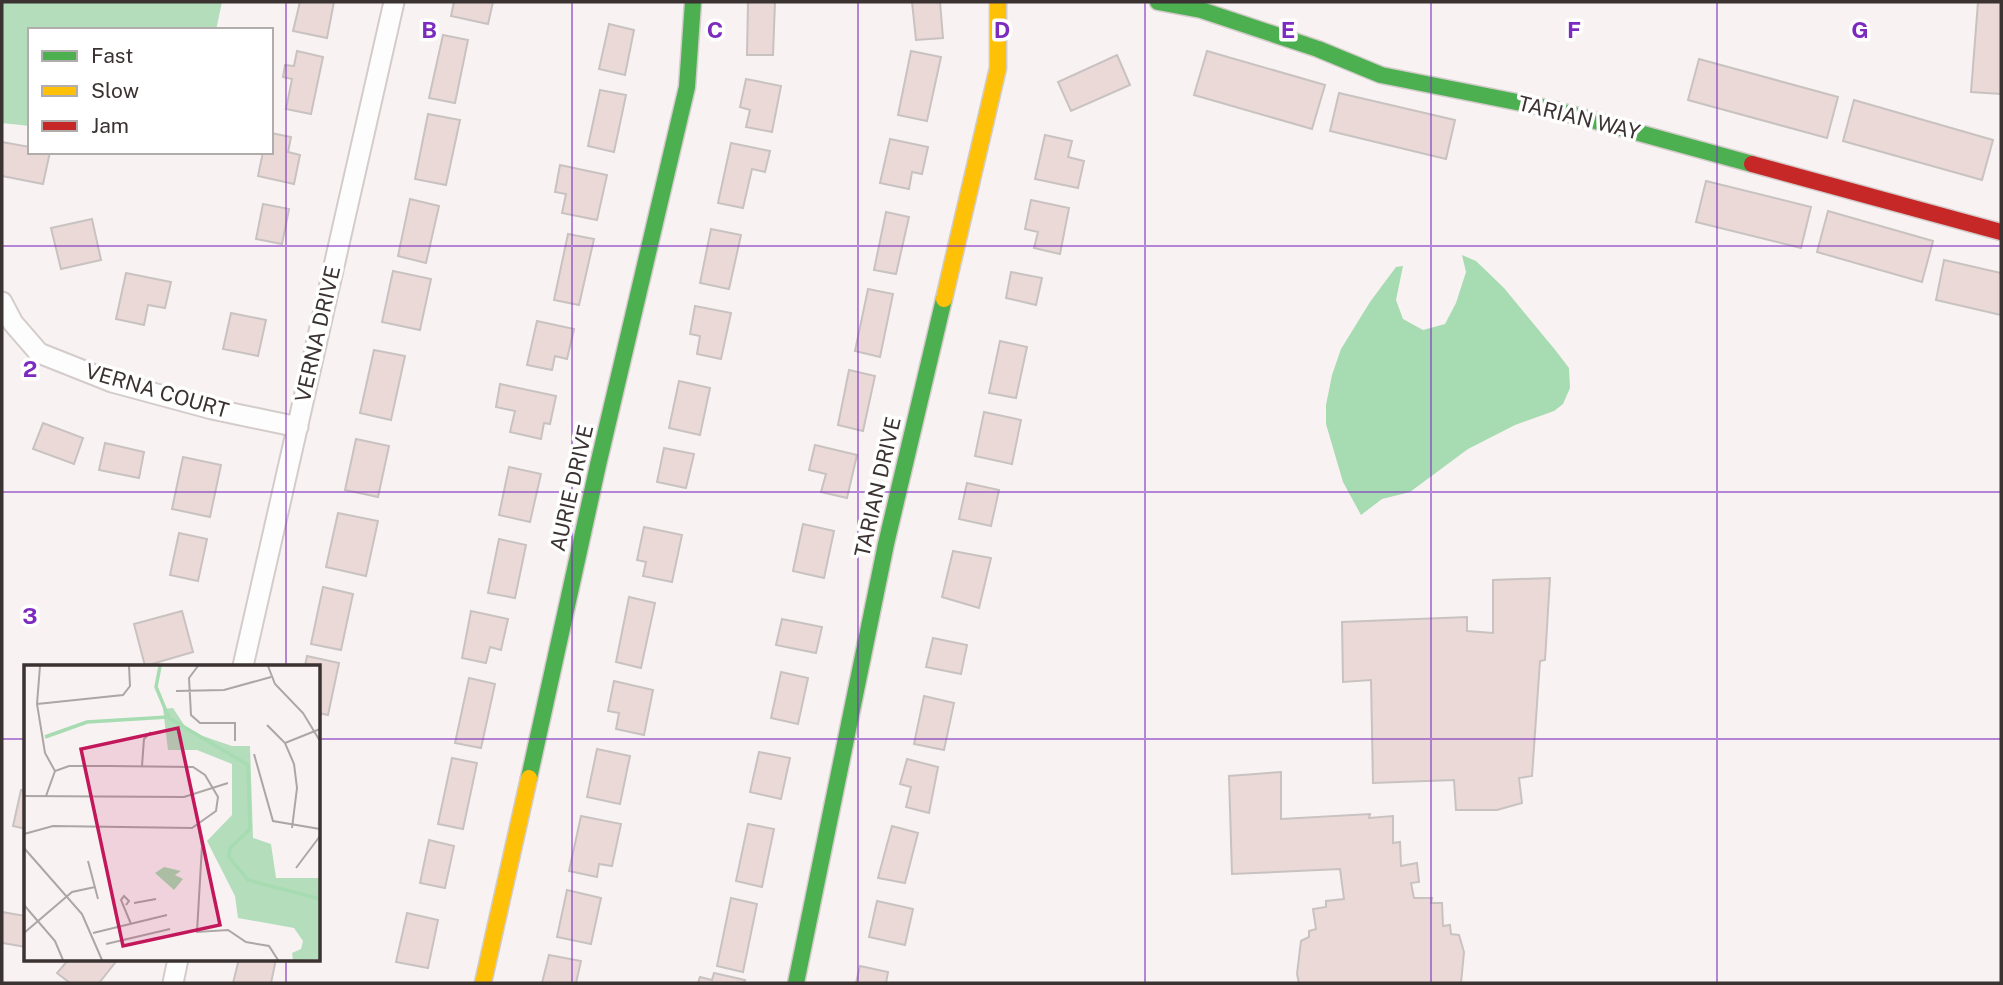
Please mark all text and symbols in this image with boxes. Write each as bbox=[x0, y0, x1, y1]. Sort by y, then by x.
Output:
text: B bbox=[421, 16, 437, 43]
text: C bbox=[707, 16, 723, 43]
text: D bbox=[994, 16, 1010, 43]
text: E bbox=[1281, 16, 1295, 43]
text: F bbox=[1567, 16, 1581, 43]
text: G bbox=[1851, 16, 1869, 43]
legend bbox=[28, 28, 273, 154]
text: Fast bbox=[91, 43, 133, 68]
text: Slow bbox=[91, 78, 139, 103]
street label: TARIAN WAY bbox=[1516, 90, 1643, 145]
text: Jam bbox=[91, 113, 129, 138]
street label: VERNA DRIVE bbox=[290, 263, 345, 405]
text: 2 bbox=[23, 355, 37, 382]
street label: VERNA COURT bbox=[83, 358, 232, 423]
street label: TARIAN DRIVE bbox=[849, 414, 906, 560]
street label: AURIE DRIVE bbox=[545, 422, 598, 554]
text: 3 bbox=[22, 602, 38, 629]
inset map bbox=[24, 665, 320, 960]

